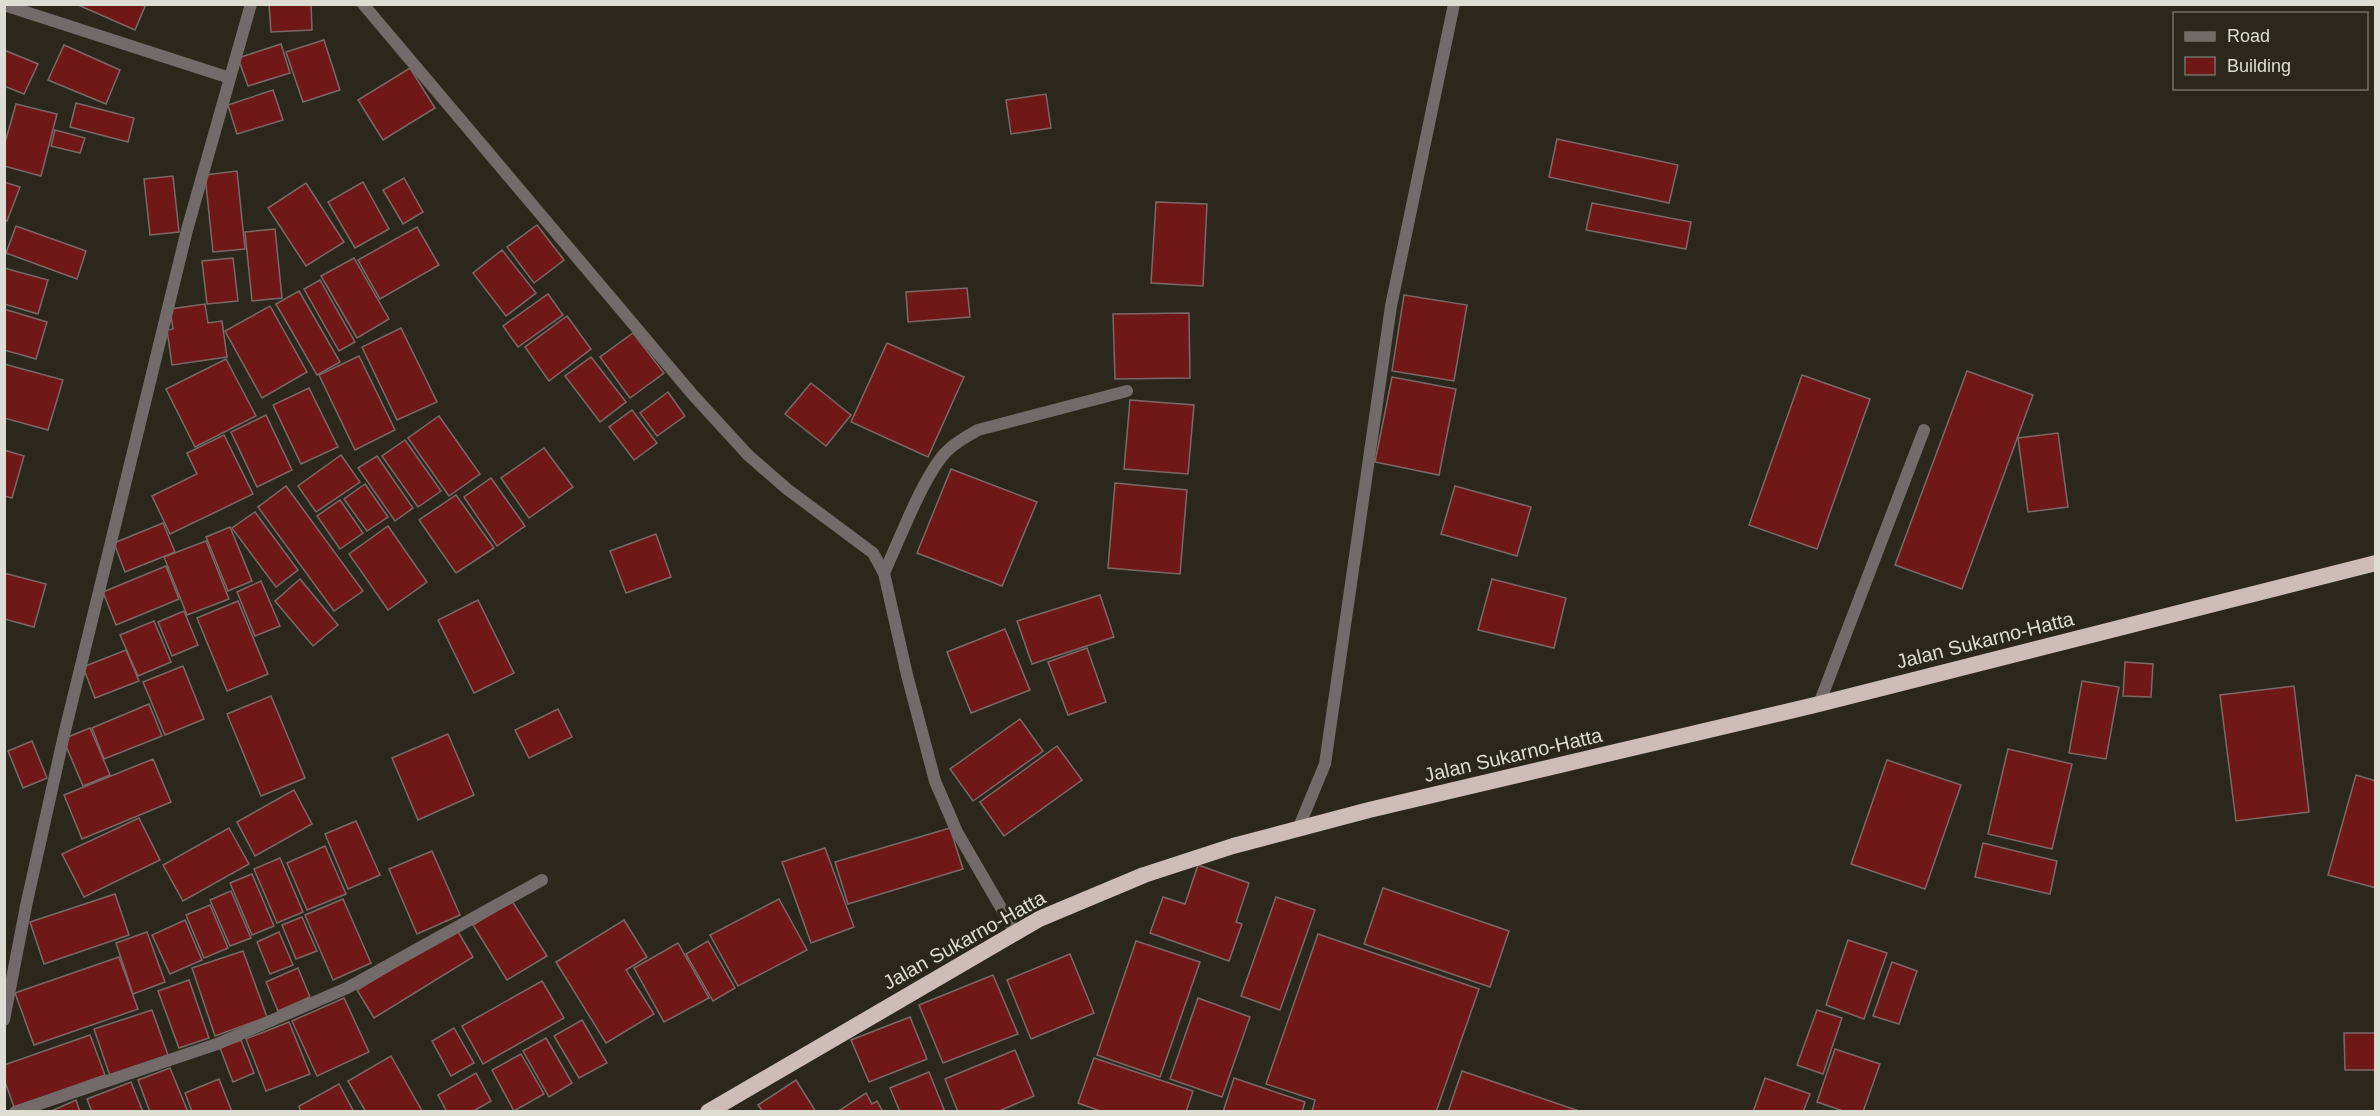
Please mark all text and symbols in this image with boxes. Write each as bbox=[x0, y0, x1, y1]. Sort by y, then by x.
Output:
legend bbox=[2173, 12, 2368, 90]
text: Road bbox=[2227, 26, 2270, 46]
text: Building bbox=[2227, 56, 2291, 76]
street label: Jalan Sukarno-Hatta bbox=[1894, 607, 2077, 673]
street label: Jalan Sukarno-Hatta bbox=[1422, 724, 1605, 786]
street label: Jalan Sukarno-Hatta bbox=[879, 886, 1050, 994]

